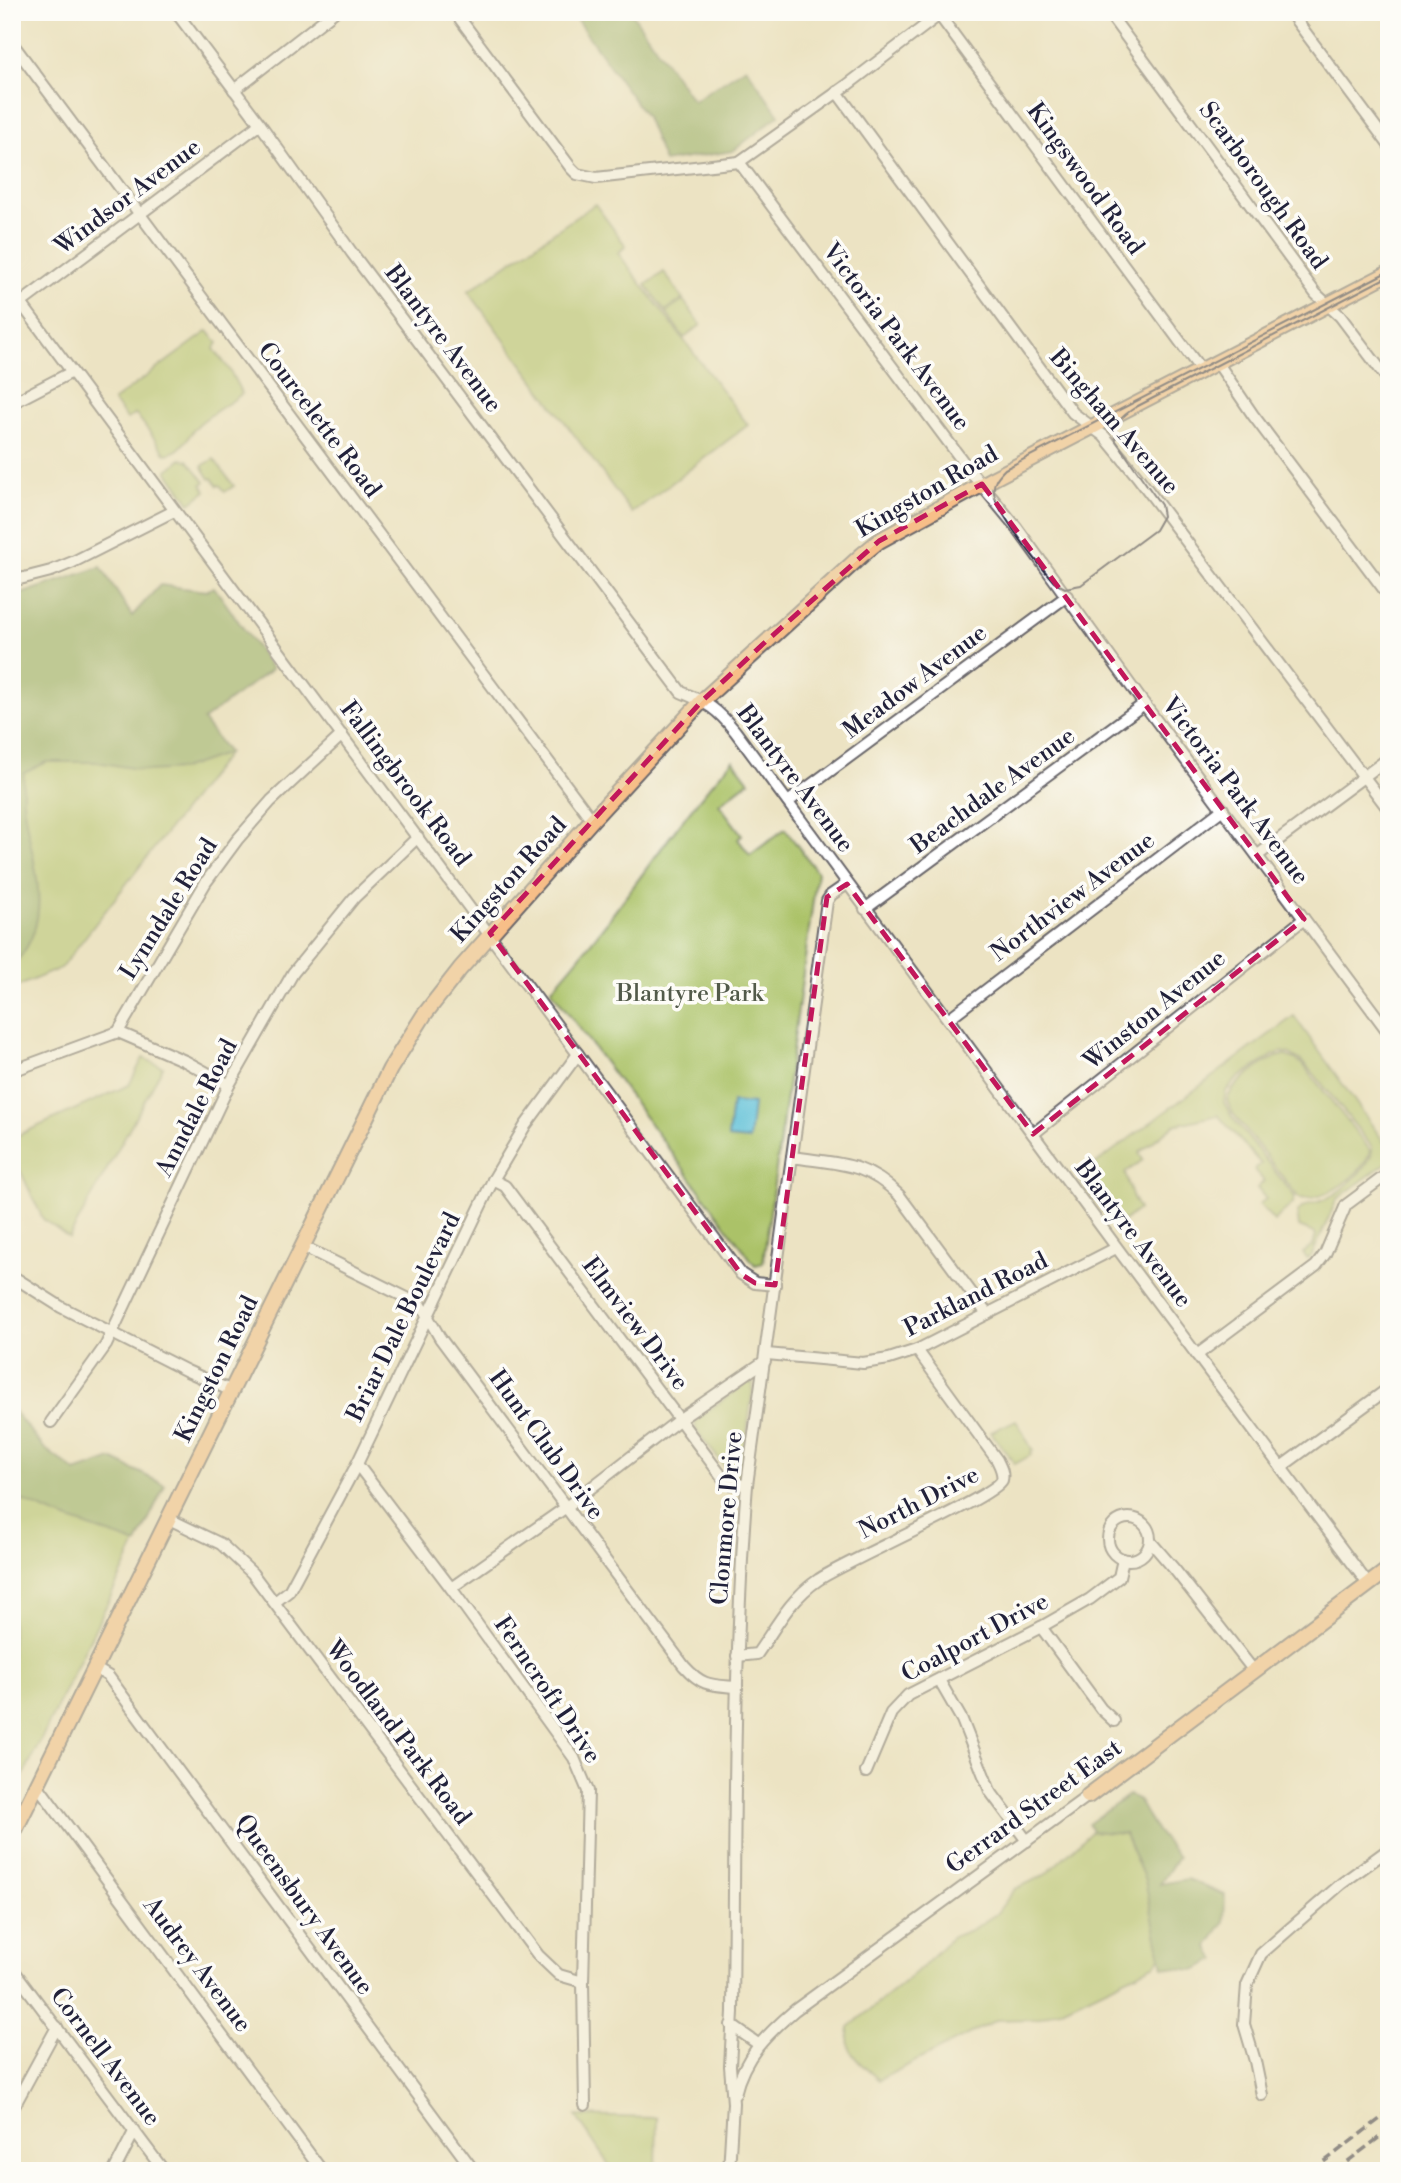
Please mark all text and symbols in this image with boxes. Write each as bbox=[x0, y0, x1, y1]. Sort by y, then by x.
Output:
street label: Scarborough Road bbox=[1192, 96, 1334, 276]
street label: Kingswood Road bbox=[1020, 97, 1150, 261]
street label: Windsor Avenue bbox=[48, 132, 207, 262]
street label: Victoria Park Avenue bbox=[815, 236, 976, 437]
street label: Blantyre Avenue bbox=[377, 259, 508, 419]
street label: Courcelette Road bbox=[251, 336, 387, 504]
street label: Bingham Avenue bbox=[1042, 342, 1185, 501]
street label: Kingston Road bbox=[850, 439, 1004, 545]
street label: Meadow Avenue bbox=[837, 618, 993, 746]
street label: Victoria Park Avenue bbox=[1154, 690, 1315, 891]
street label: Fallingbrook Road bbox=[333, 695, 477, 873]
street label: Blantyre Avenue bbox=[729, 699, 860, 859]
street label: Beachdale Avenue bbox=[904, 721, 1081, 861]
street label: Kingston Road bbox=[445, 810, 574, 949]
street label: Northview Avenue bbox=[985, 826, 1161, 968]
street label: Lynndale Road bbox=[114, 832, 225, 985]
street label: Winston Avenue bbox=[1077, 944, 1232, 1077]
park label: Blantyre Park bbox=[615, 979, 765, 1009]
street label: Anndale Road bbox=[149, 1034, 245, 1183]
street label: Blantyre Avenue bbox=[1067, 1154, 1198, 1314]
street label: Briar Dale Boulevard bbox=[340, 1207, 468, 1427]
street label: Parkland Road bbox=[899, 1246, 1053, 1344]
street label: Elmview Drive bbox=[575, 1251, 695, 1397]
street label: Kingston Road bbox=[169, 1290, 266, 1447]
street label: Hunt Club Drive bbox=[482, 1364, 610, 1526]
street label: Clonmore Drive bbox=[704, 1430, 750, 1606]
street label: North Drive bbox=[854, 1460, 984, 1546]
street label: Coalport Drive bbox=[896, 1587, 1054, 1689]
street label: Ferncroft Drive bbox=[487, 1611, 607, 1769]
street label: Woodland Park Road bbox=[318, 1634, 477, 1832]
street label: Gerrard Street East bbox=[940, 1733, 1128, 1881]
street label: Queensbury Avenue bbox=[228, 1809, 380, 2001]
street label: Audrey Avenue bbox=[136, 1891, 258, 2039]
street label: Cornell Avenue bbox=[43, 1982, 167, 2132]

